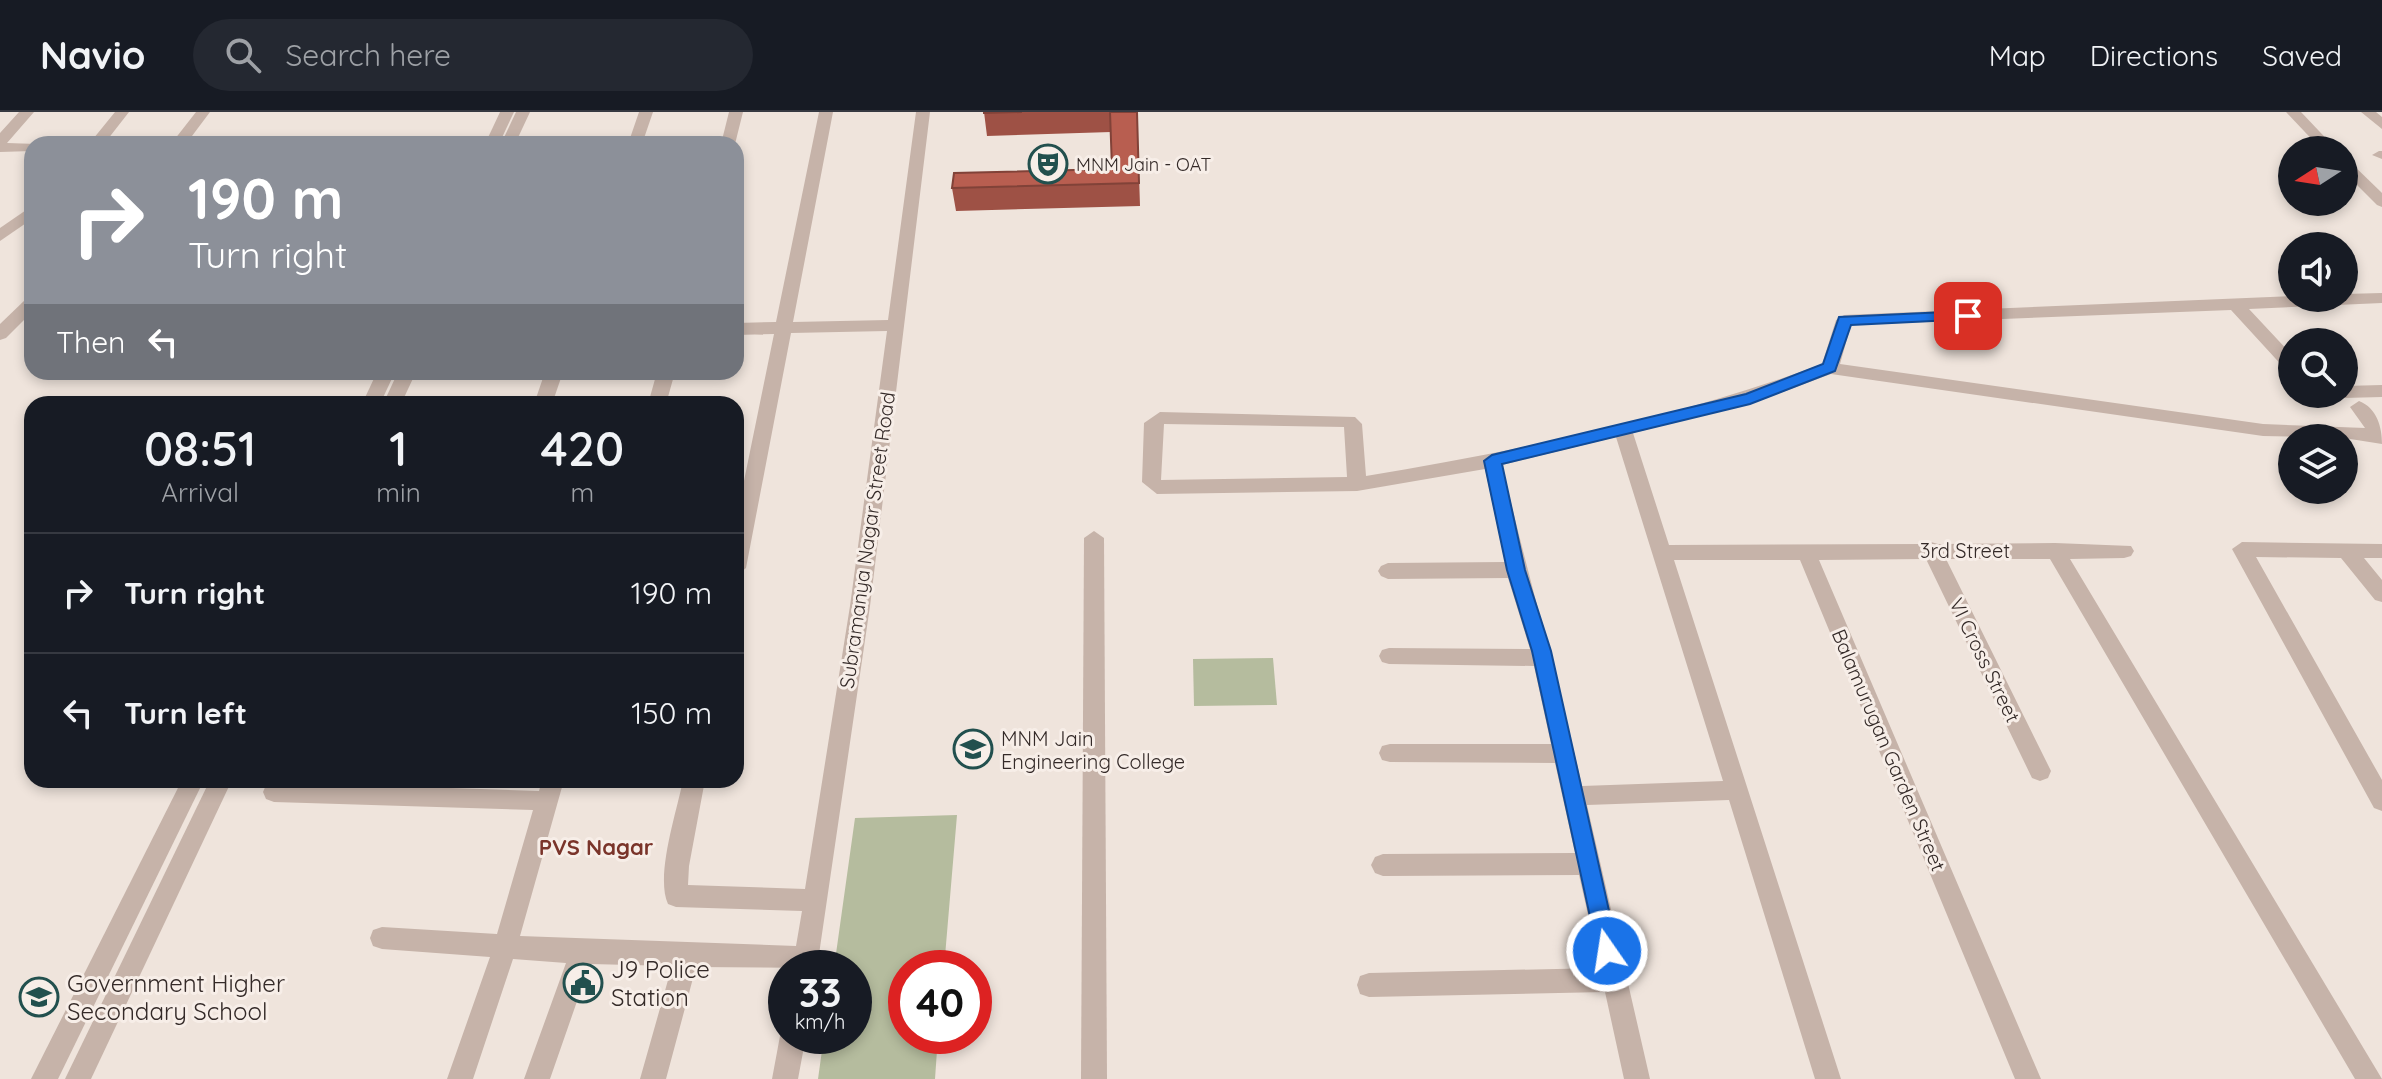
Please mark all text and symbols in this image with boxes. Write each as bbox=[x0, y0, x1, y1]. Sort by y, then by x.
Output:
search box bbox=[193, 19, 753, 91]
text: Navio bbox=[40, 31, 145, 79]
icon: search bbox=[221, 33, 265, 77]
text: Search here bbox=[285, 36, 451, 74]
text: Map bbox=[1989, 38, 2046, 73]
text: Directions bbox=[2090, 38, 2218, 73]
text: Saved bbox=[2262, 38, 2342, 73]
north arrow bbox=[2278, 136, 2358, 216]
map controls bbox=[2278, 136, 2358, 504]
theatre icon: MNM Jain - OAT bbox=[1027, 143, 1069, 185]
place label: MNM Jain - OAT bbox=[1076, 153, 1212, 176]
text: 190 m bbox=[188, 163, 343, 233]
icon: right bbox=[56, 168, 160, 272]
text: Turn right bbox=[188, 232, 347, 277]
button: sound bbox=[2278, 232, 2358, 312]
pin bbox=[1934, 282, 2002, 350]
icon: arrive bbox=[1946, 294, 1990, 338]
icon: left bbox=[141, 320, 185, 364]
text: Then bbox=[56, 323, 125, 361]
button: search bbox=[2278, 328, 2358, 408]
street label: Subramanya Nagar Street Road bbox=[834, 390, 900, 690]
text: 08:51 bbox=[144, 418, 256, 478]
text: 1 bbox=[389, 418, 408, 478]
text: 420 bbox=[541, 418, 624, 478]
button: layers bbox=[2278, 424, 2358, 504]
text: Arrival bbox=[161, 476, 239, 509]
text: min bbox=[376, 476, 421, 509]
text: m bbox=[570, 476, 594, 509]
street label: 3rd Street bbox=[1920, 538, 2010, 563]
icon: right bbox=[56, 571, 100, 615]
text: Turn right bbox=[124, 574, 265, 612]
text: 190 m bbox=[631, 574, 712, 612]
street label: VI Cross Street bbox=[1944, 594, 2026, 726]
street label: Balamurugan Garden Street bbox=[1827, 625, 1951, 875]
icon: left bbox=[56, 691, 100, 735]
text: Turn left bbox=[124, 694, 247, 732]
text: 150 m bbox=[631, 694, 712, 732]
place label: MNM Jain Engineering College bbox=[1001, 726, 1185, 774]
school or university icon: MNM Jain Engineering College bbox=[952, 728, 994, 770]
district label: PVS Nagar bbox=[539, 833, 654, 861]
position arrow bbox=[1565, 909, 1649, 993]
speed limit sign: 40 bbox=[888, 950, 992, 1054]
place label: J9 Police Station bbox=[611, 954, 710, 1012]
public building icon: J9 Police Station bbox=[562, 962, 604, 1004]
text: 33 bbox=[799, 967, 841, 1017]
place label: Government Higher Secondary School bbox=[67, 968, 285, 1026]
school or university icon: Government Higher Secondary School bbox=[18, 976, 60, 1018]
text: km/h bbox=[795, 1009, 845, 1034]

